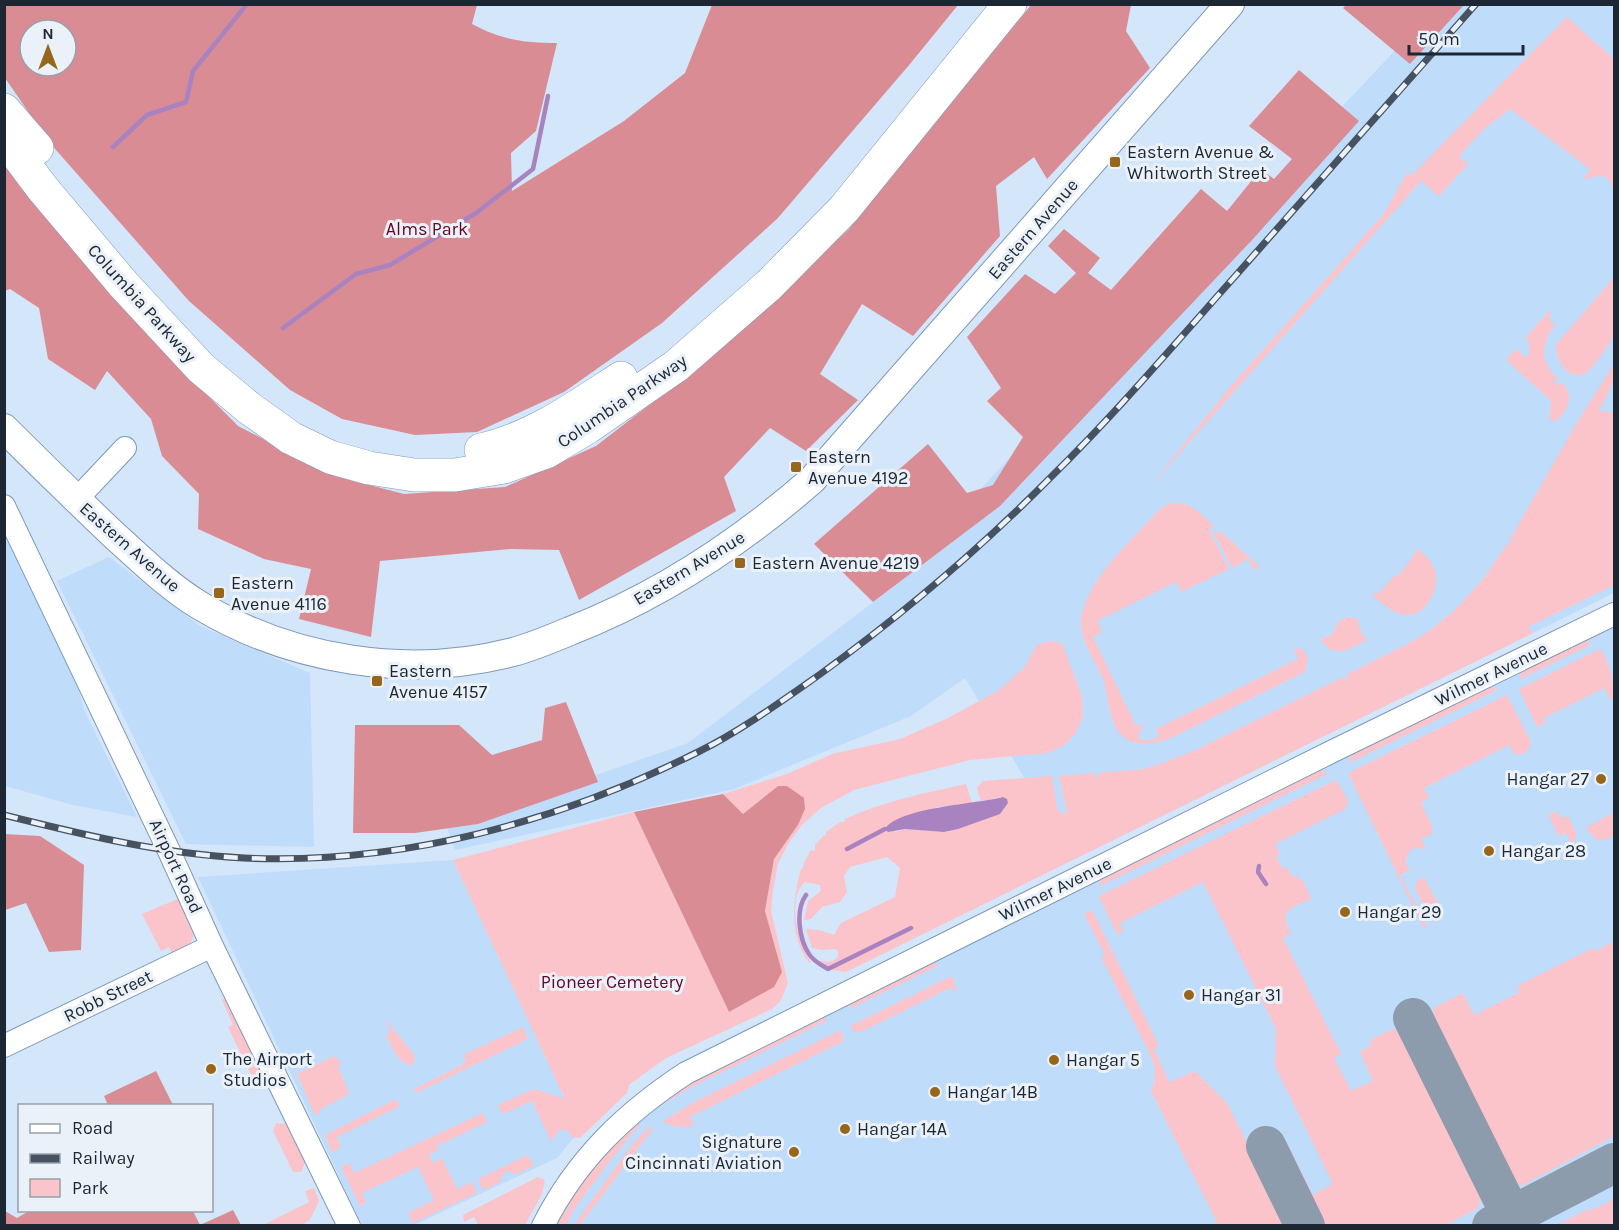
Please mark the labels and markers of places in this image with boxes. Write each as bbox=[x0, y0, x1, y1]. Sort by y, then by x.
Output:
place label: Eastern Avenue & Whitworth Street bbox=[1127, 141, 1274, 184]
marker: Eastern Avenue & Whitworth Street bbox=[1108, 155, 1122, 169]
place label: Eastern Avenue 4192 bbox=[808, 446, 908, 489]
marker: Eastern Avenue 4192 bbox=[789, 460, 803, 474]
place label: Eastern Avenue 4219 bbox=[752, 552, 920, 574]
marker: Eastern Avenue 4219 bbox=[733, 556, 747, 570]
place label: Eastern Avenue 4116 bbox=[231, 572, 327, 615]
marker: Eastern Avenue 4116 bbox=[212, 586, 226, 600]
place label: Eastern Avenue 4157 bbox=[389, 660, 488, 703]
marker: Eastern Avenue 4157 bbox=[370, 674, 384, 688]
place label: Hangar 27 bbox=[1506, 768, 1590, 790]
marker: Hangar 27 bbox=[1594, 772, 1608, 786]
place label: Hangar 28 bbox=[1501, 840, 1586, 862]
marker: Hangar 28 bbox=[1482, 844, 1496, 858]
place label: Hangar 29 bbox=[1357, 901, 1442, 923]
marker: Hangar 29 bbox=[1338, 905, 1352, 919]
place label: Hangar 31 bbox=[1201, 984, 1281, 1006]
marker: Hangar 31 bbox=[1182, 988, 1196, 1002]
place label: The Airport Studios bbox=[223, 1048, 312, 1091]
place label: Hangar 5 bbox=[1066, 1049, 1140, 1071]
marker: Hangar 5 bbox=[1047, 1053, 1061, 1067]
marker: The Airport Studios bbox=[204, 1062, 218, 1076]
place label: Hangar 14B bbox=[947, 1081, 1038, 1103]
marker: Hangar 14B bbox=[928, 1085, 942, 1099]
place label: Hangar 14A bbox=[857, 1118, 947, 1140]
marker: Hangar 14A bbox=[838, 1122, 852, 1136]
place label: Signature Cincinnati Aviation bbox=[625, 1131, 782, 1174]
marker: Signature Cincinnati Aviation bbox=[787, 1145, 801, 1159]

